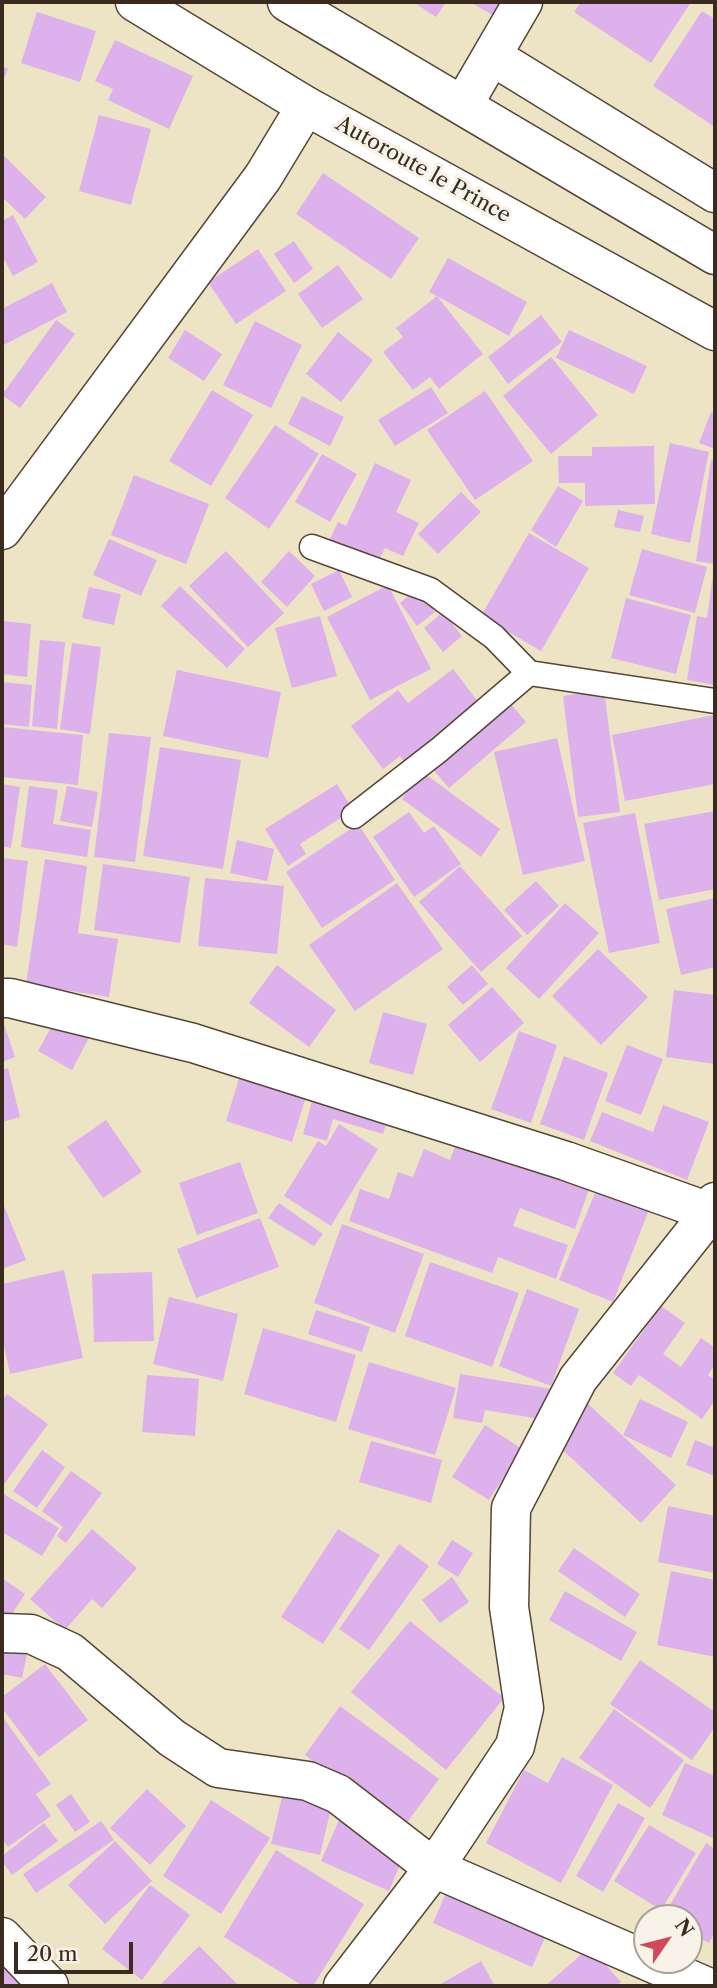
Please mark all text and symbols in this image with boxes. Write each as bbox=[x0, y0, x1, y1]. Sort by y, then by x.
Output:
street label: Autoroute le Prince bbox=[331, 111, 515, 229]
north arrow bbox=[633, 1904, 703, 1974]
text: N bbox=[670, 1914, 698, 1941]
scale bar bbox=[18, 1928, 136, 1972]
text: 20 m bbox=[27, 1941, 78, 1966]

